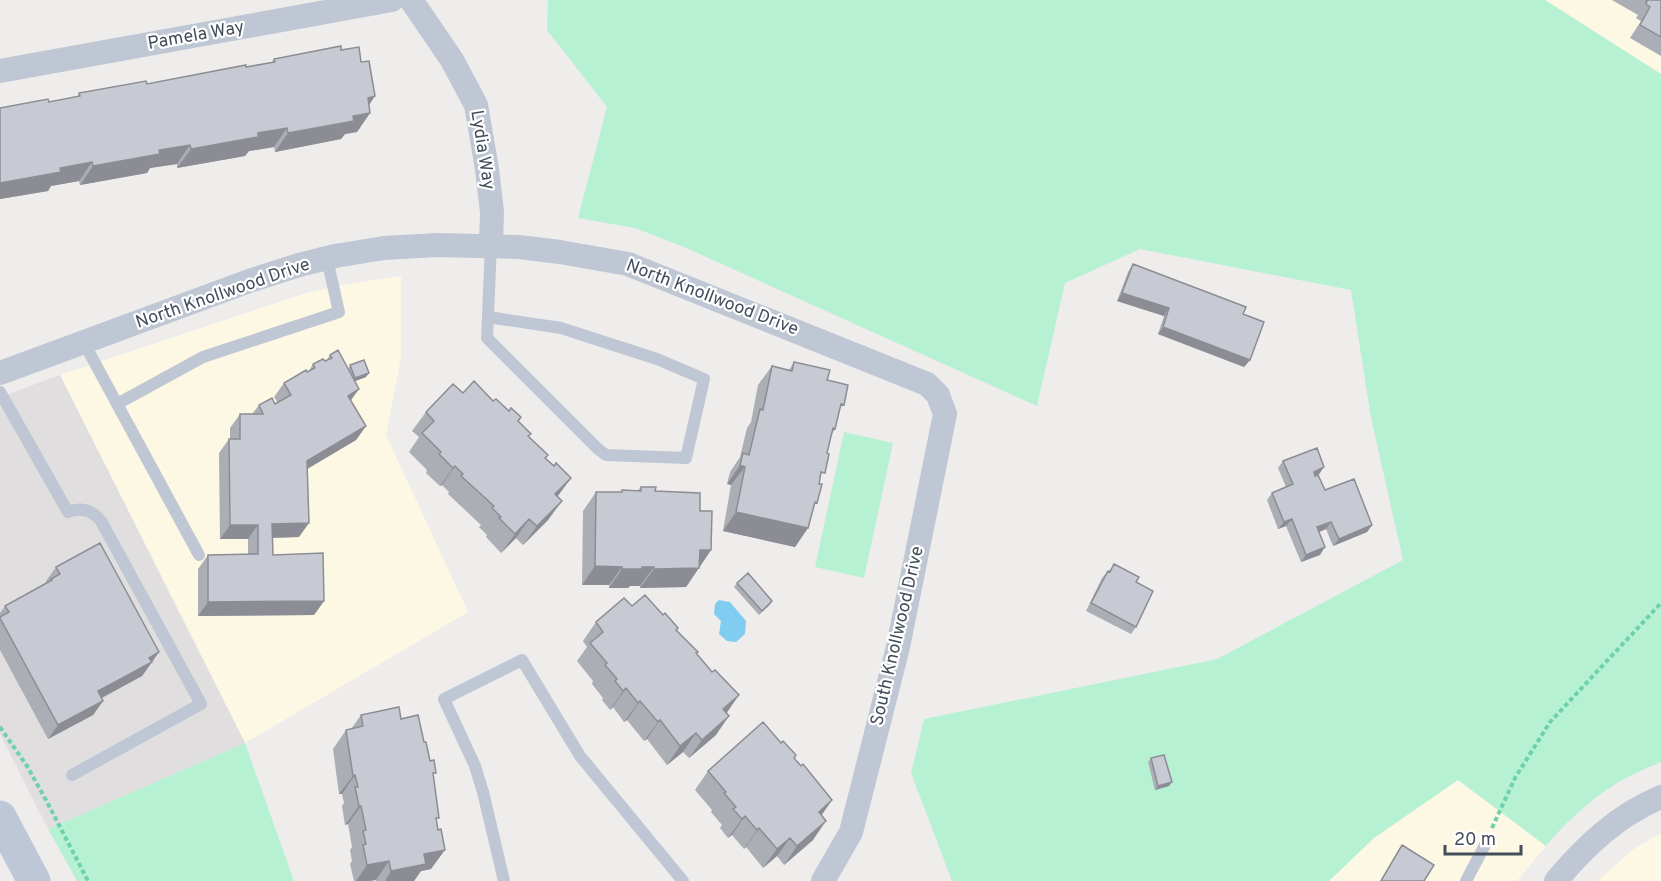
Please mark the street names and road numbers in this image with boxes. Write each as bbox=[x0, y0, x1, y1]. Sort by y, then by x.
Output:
street label: Pamela Way bbox=[146, 16, 246, 56]
street label: Lydia Way bbox=[464, 108, 500, 192]
street label: North Knollwood Drive bbox=[133, 253, 313, 335]
street label: North Knollwood Drive bbox=[622, 254, 802, 342]
street label: South Knollwood Drive bbox=[866, 544, 930, 728]

